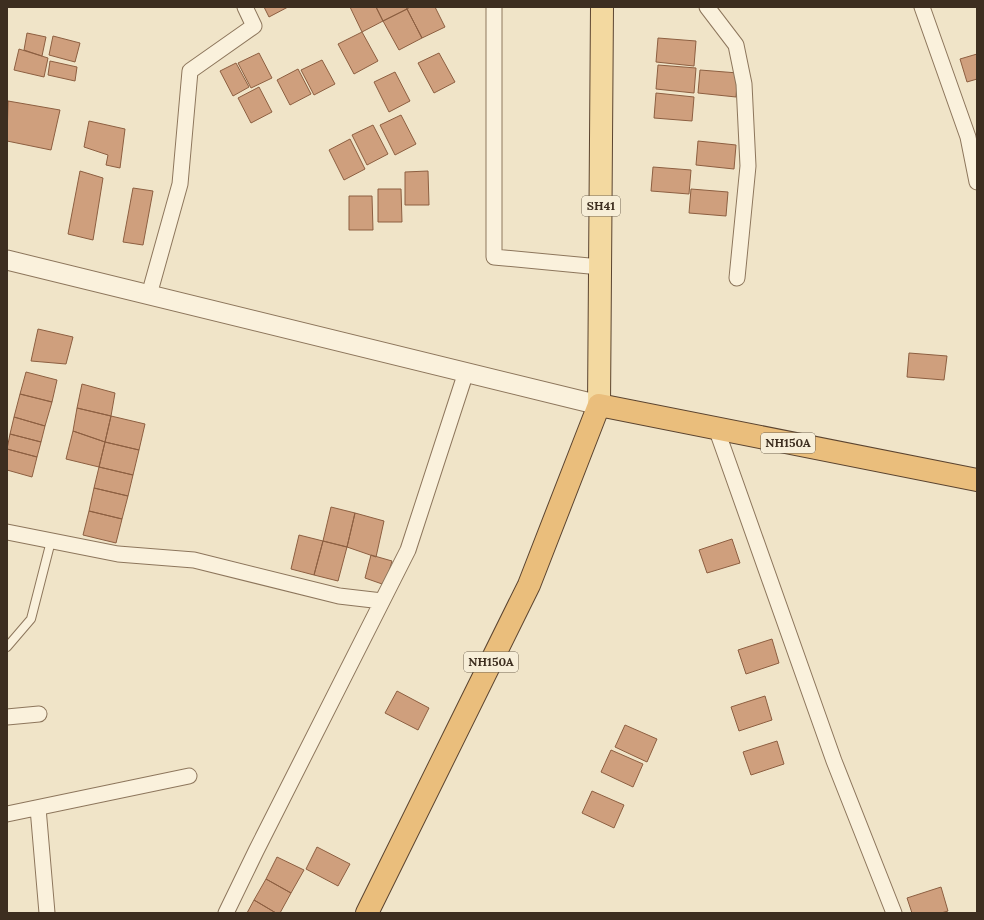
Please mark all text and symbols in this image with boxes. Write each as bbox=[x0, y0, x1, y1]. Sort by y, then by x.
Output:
road number: SH41 bbox=[582, 196, 620, 216]
road number: NH150A bbox=[761, 433, 815, 453]
road number: NH150A bbox=[464, 652, 518, 672]

